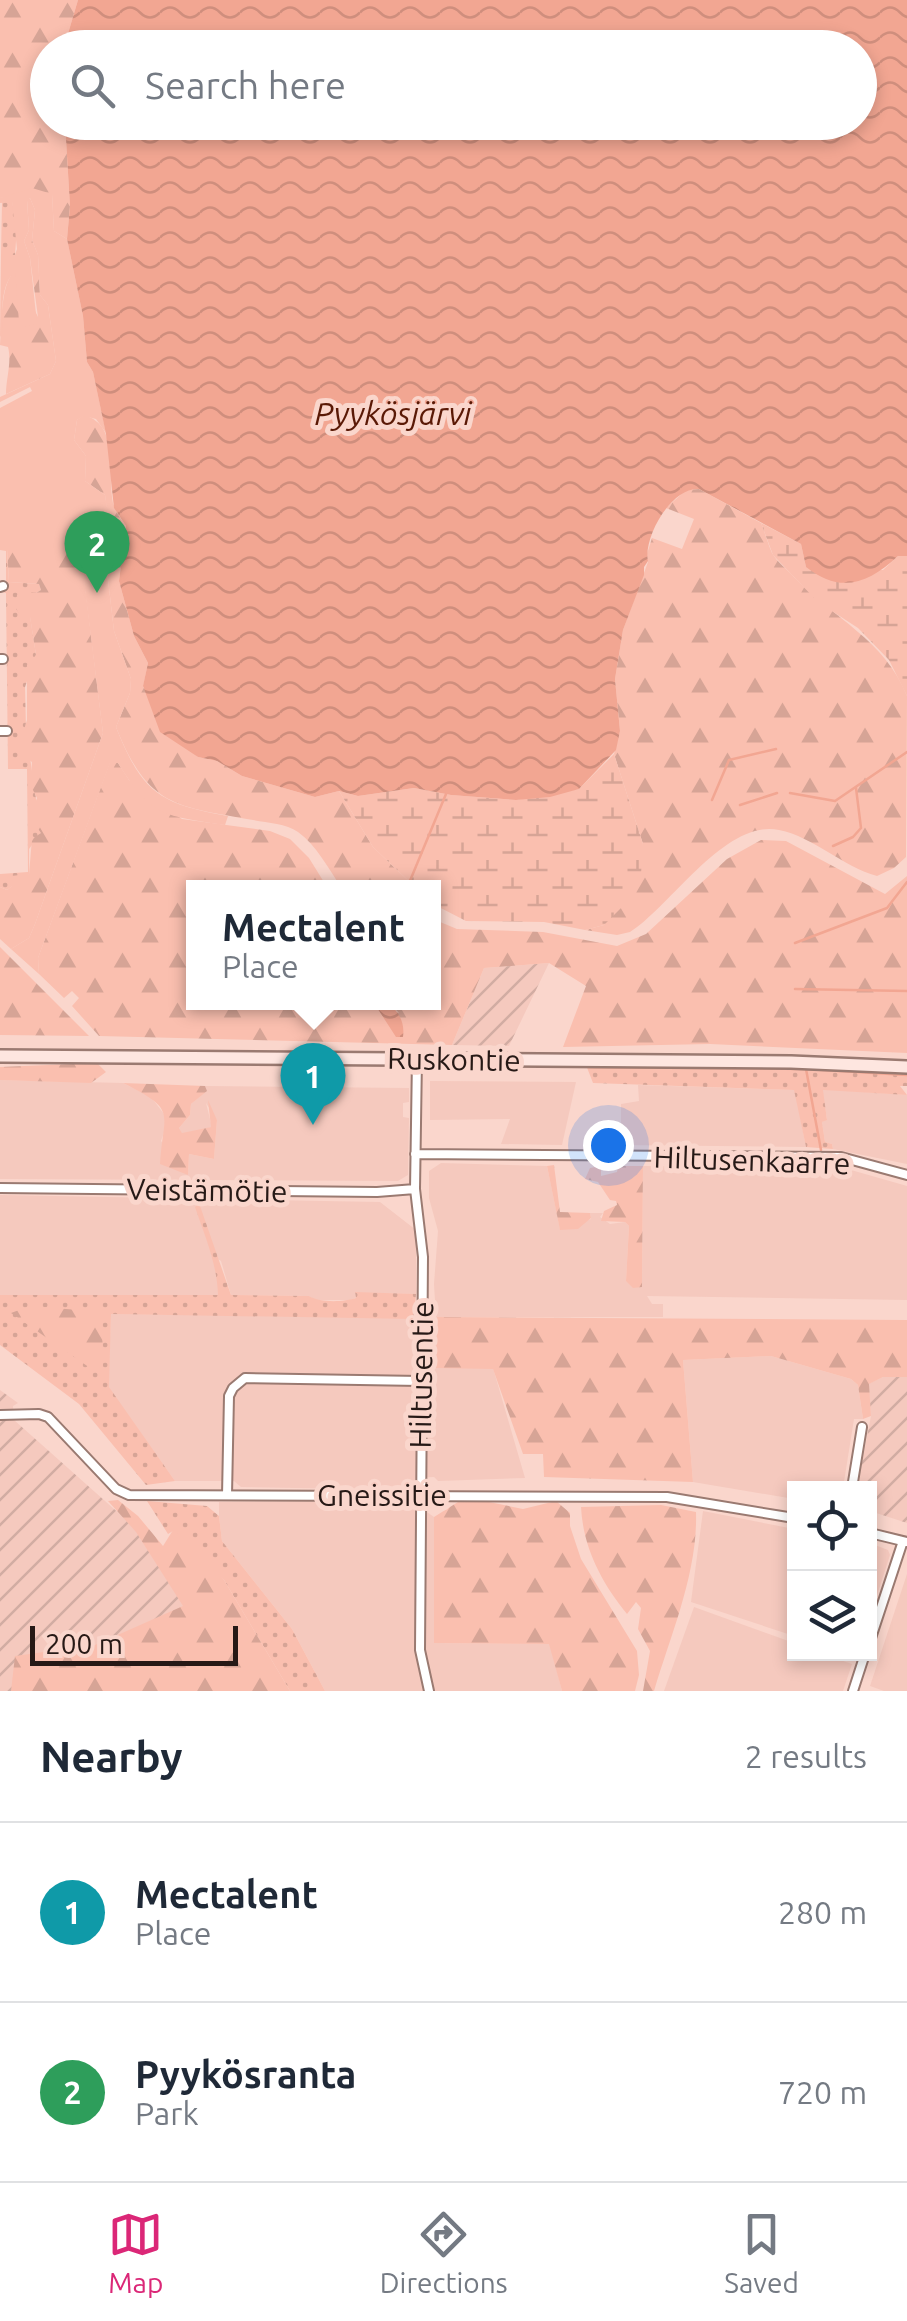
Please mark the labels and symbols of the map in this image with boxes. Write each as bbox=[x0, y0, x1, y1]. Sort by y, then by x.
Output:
water label: Pyykösjärvi bbox=[314, 395, 473, 431]
pin: 2 bbox=[64, 510, 130, 593]
street label: Ruskontie bbox=[387, 1041, 521, 1077]
pin: 1 bbox=[280, 1042, 346, 1125]
your location bbox=[583, 1120, 634, 1171]
street label: Hiltusenkaarre bbox=[653, 1140, 851, 1180]
street label: Veistämötie bbox=[126, 1172, 288, 1208]
street label: Hiltusentie bbox=[403, 1301, 439, 1449]
street label: Gneissitie bbox=[317, 1478, 447, 1512]
scale bar bbox=[30, 1621, 238, 1666]

